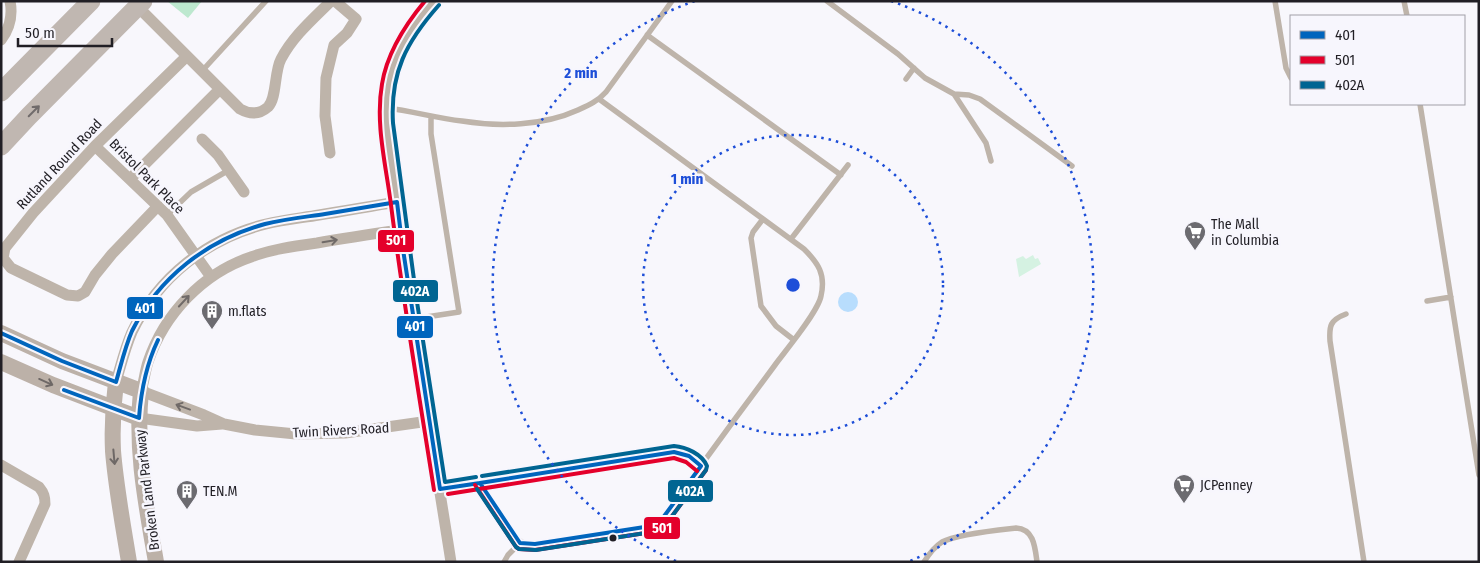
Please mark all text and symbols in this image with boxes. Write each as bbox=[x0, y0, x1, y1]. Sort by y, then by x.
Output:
scale bar bbox=[18, 15, 111, 47]
legend bbox=[1290, 15, 1465, 105]
text: 50 m bbox=[25, 24, 55, 42]
text: 401 bbox=[1335, 26, 1356, 44]
text: 501 bbox=[1335, 51, 1355, 69]
text: 2 min bbox=[563, 64, 598, 82]
text: 402A bbox=[1335, 76, 1365, 94]
one-way arrow bbox=[28, 105, 41, 117]
street label: Rutland Round Road bbox=[13, 116, 106, 213]
street label: Bristol Park Place bbox=[106, 135, 188, 218]
text: 1 min bbox=[671, 170, 703, 188]
place label: The Mall in Columbia bbox=[1211, 216, 1279, 249]
supermarket icon: The Mall in Columbia bbox=[1183, 220, 1207, 251]
line badge: 501 bbox=[377, 229, 415, 253]
text: 501 bbox=[386, 232, 406, 249]
one-way arrow bbox=[322, 235, 338, 245]
centre of rings bbox=[784, 276, 802, 294]
line badge: 402A bbox=[392, 279, 439, 303]
text: 402A bbox=[401, 283, 430, 300]
one-way arrow bbox=[178, 295, 190, 308]
line badge: 401 bbox=[126, 296, 164, 320]
building icon: m.flats bbox=[200, 299, 224, 330]
text: 401 bbox=[135, 300, 155, 317]
place label: m.flats bbox=[228, 303, 267, 320]
line badge: 401 bbox=[396, 315, 434, 339]
text: 401 bbox=[405, 318, 425, 335]
one-way arrow bbox=[38, 378, 53, 388]
one-way arrow bbox=[176, 402, 191, 411]
street label: Twin Rivers Road bbox=[292, 419, 390, 442]
street label: Broken Land Parkway bbox=[132, 428, 163, 551]
one-way arrow bbox=[109, 449, 118, 465]
supermarket icon: JCPenney bbox=[1172, 473, 1196, 504]
place label: JCPenney bbox=[1200, 477, 1253, 494]
building icon: TEN.M bbox=[175, 479, 199, 510]
line badge: 402A bbox=[667, 479, 714, 503]
place label: TEN.M bbox=[203, 483, 238, 500]
text: 402A bbox=[676, 483, 705, 500]
line badge: 501 bbox=[643, 516, 681, 540]
text: 501 bbox=[652, 520, 672, 537]
unlabelled marker bbox=[608, 533, 618, 543]

